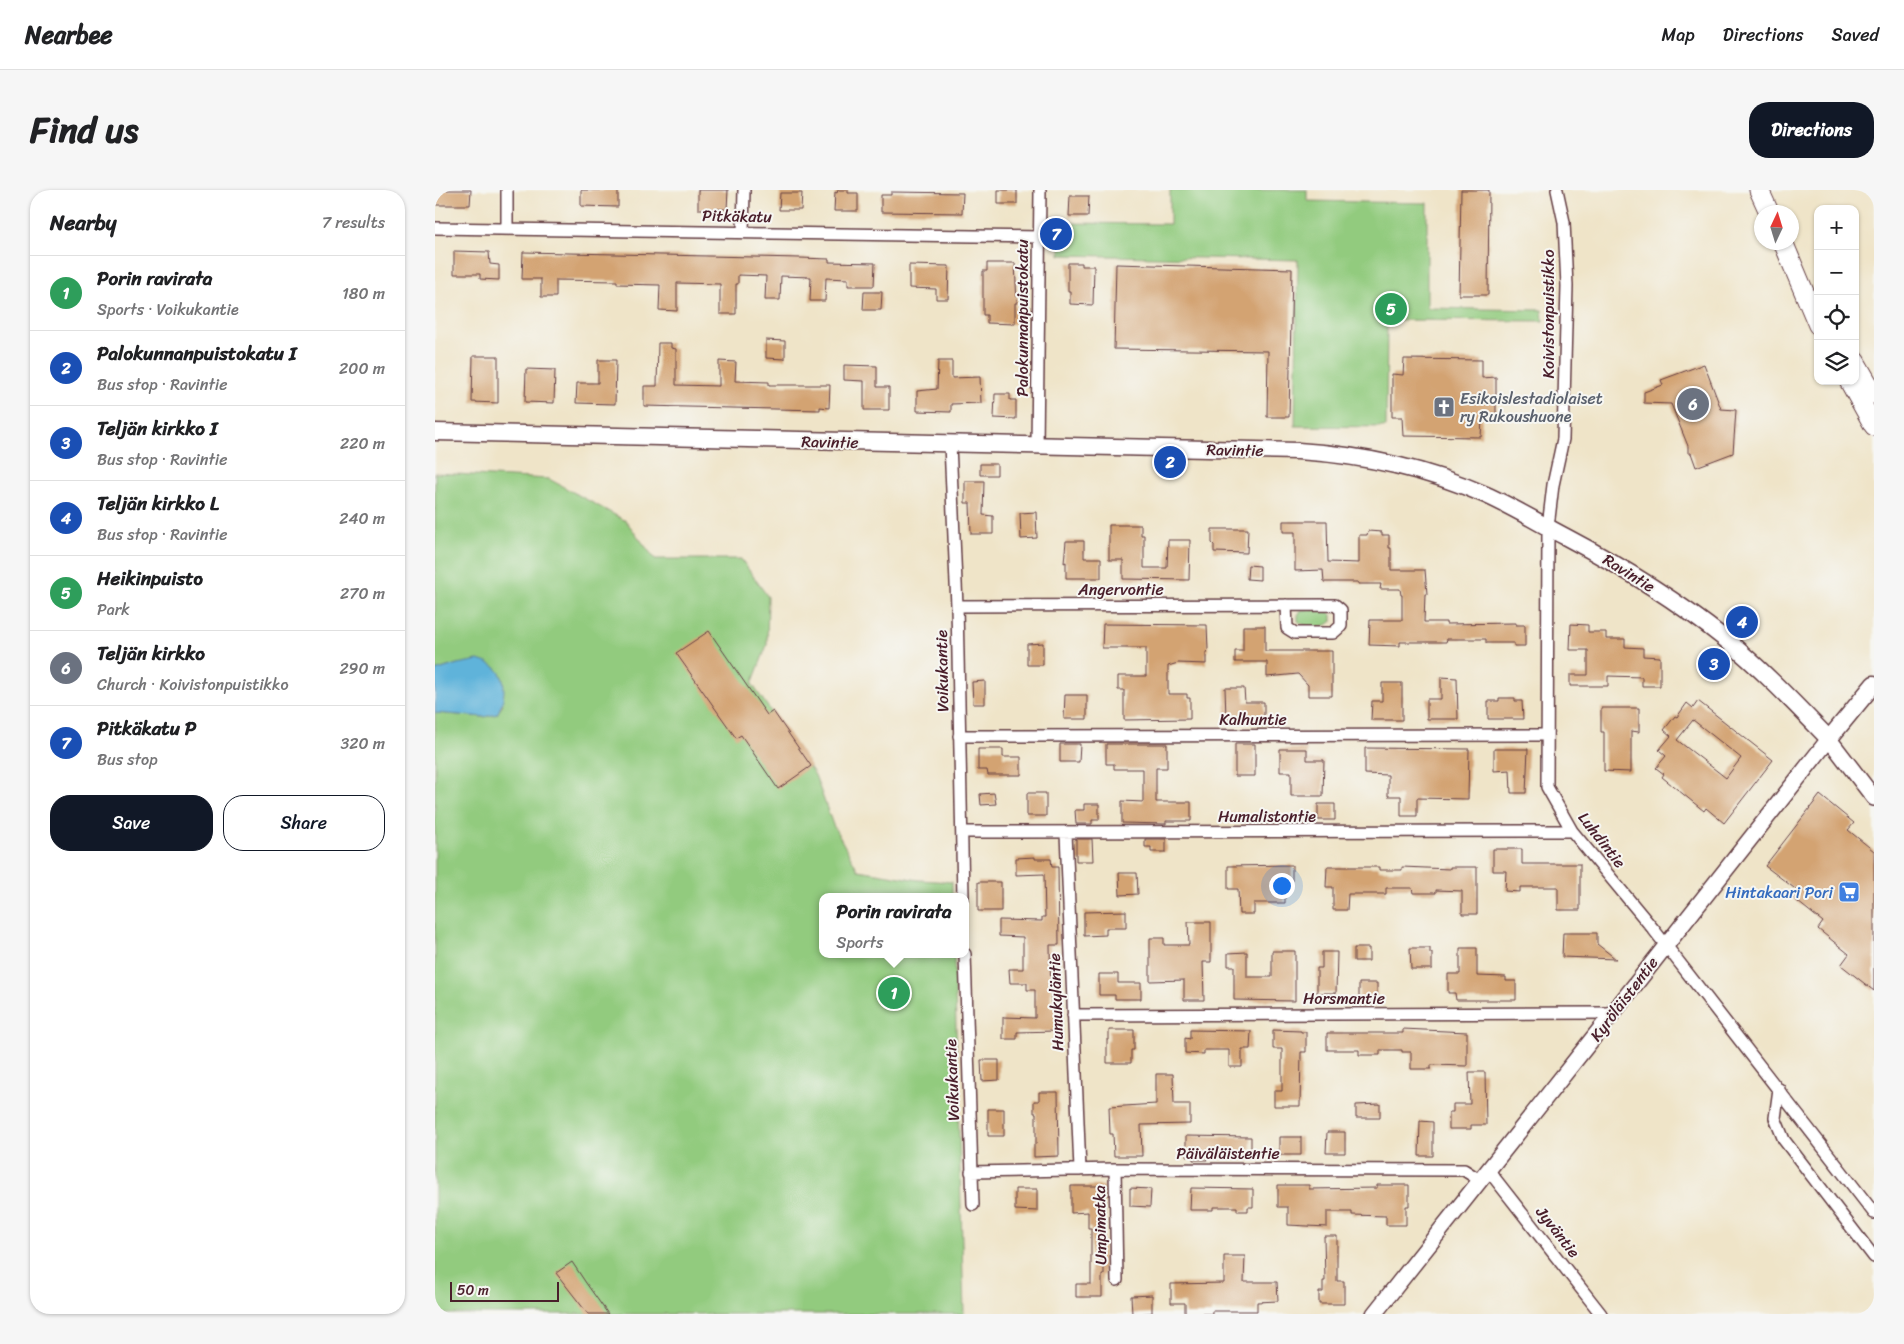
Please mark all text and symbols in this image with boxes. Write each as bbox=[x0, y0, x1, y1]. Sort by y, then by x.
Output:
text: Nearbee bbox=[25, 14, 113, 56]
text: Map bbox=[1662, 19, 1695, 51]
text: Directions bbox=[1723, 19, 1804, 51]
text: Saved bbox=[1832, 19, 1879, 51]
text: Find us bbox=[30, 99, 138, 161]
button: Directions bbox=[1749, 102, 1874, 158]
street label: Pitkäkatu bbox=[702, 201, 773, 231]
text: Nearby bbox=[50, 204, 116, 242]
north arrow bbox=[1754, 205, 1799, 250]
map controls bbox=[1814, 205, 1859, 385]
button: + bbox=[1814, 205, 1859, 250]
text: 7 results bbox=[322, 208, 385, 237]
pin: 7 bbox=[1040, 215, 1072, 253]
street label: Palokunnanpuistokatu bbox=[1008, 239, 1037, 397]
street label: Koivistonpuistikko bbox=[1534, 249, 1563, 379]
button: − bbox=[1814, 250, 1859, 295]
text: Porin ravirata bbox=[97, 262, 212, 295]
text: 1 bbox=[63, 279, 69, 308]
text: 180 m bbox=[342, 279, 385, 308]
pin: 5 bbox=[1375, 290, 1407, 328]
text: Sports · Voikukantie bbox=[97, 295, 239, 324]
button: locate bbox=[1814, 295, 1859, 340]
text: Palokunnanpuistokatu I bbox=[97, 337, 296, 370]
button: layers bbox=[1814, 340, 1859, 385]
text: 2 bbox=[61, 354, 71, 383]
text: 200 m bbox=[339, 354, 385, 383]
text: Bus stop · Ravintie bbox=[97, 370, 228, 399]
place label: Esikoislestadiolaiset ry Rukoushuone bbox=[1460, 384, 1603, 431]
pin: 6 bbox=[1677, 385, 1709, 423]
church icon: Esikoislestadiolaiset ry Rukoushuone bbox=[1432, 395, 1456, 419]
text: Teljän kirkko I bbox=[97, 412, 217, 445]
street label: Ravintie bbox=[801, 427, 859, 457]
text: 3 bbox=[62, 429, 70, 458]
text: 220 m bbox=[340, 429, 385, 458]
street label: Ravintie bbox=[1206, 435, 1264, 465]
pin: 2 bbox=[1154, 443, 1186, 481]
text: Bus stop · Ravintie bbox=[97, 445, 228, 474]
text: Teljän kirkko L bbox=[97, 487, 219, 520]
text: 4 bbox=[61, 504, 71, 533]
text: 240 m bbox=[339, 504, 385, 533]
text: Bus stop · Ravintie bbox=[97, 520, 228, 549]
street label: Ravintie bbox=[1597, 546, 1661, 600]
text: Heikinpuisto bbox=[97, 562, 203, 595]
street label: Angervontie bbox=[1077, 575, 1164, 604]
text: 5 bbox=[61, 579, 71, 608]
text: 270 m bbox=[340, 579, 385, 608]
text: Park bbox=[97, 595, 130, 624]
pin: 4 bbox=[1726, 603, 1758, 641]
street label: Voikukantie bbox=[927, 629, 957, 712]
text: Teljän kirkko bbox=[97, 637, 205, 670]
pin: 3 bbox=[1698, 645, 1730, 683]
text: 6 bbox=[61, 654, 71, 683]
text: 290 m bbox=[339, 654, 385, 683]
text: Church · Koivistonpuistikko bbox=[97, 670, 289, 699]
street label: Kalhuntie bbox=[1219, 705, 1287, 734]
text: Pitkäkatu P bbox=[97, 712, 196, 745]
text: 7 bbox=[61, 729, 71, 758]
text: 320 m bbox=[340, 729, 385, 758]
text: Bus stop bbox=[97, 745, 158, 774]
button: Save bbox=[50, 795, 213, 851]
button: Share bbox=[223, 795, 385, 851]
street label: Humalistontie bbox=[1218, 802, 1316, 831]
street label: Luhdintie bbox=[1570, 805, 1634, 875]
your location bbox=[1269, 873, 1295, 899]
place label: Hintakaari Pori bbox=[1725, 878, 1834, 907]
supermarket icon: Hintakaari Pori bbox=[1837, 880, 1861, 904]
popup bbox=[819, 893, 969, 958]
text: Porin ravirata bbox=[836, 895, 952, 928]
text: Sports bbox=[836, 928, 883, 957]
street label: Kyröläistentie bbox=[1582, 950, 1666, 1048]
street label: Humukyläntie bbox=[1040, 953, 1072, 1051]
pin: 1 bbox=[878, 974, 910, 1012]
street label: Horsmantie bbox=[1303, 984, 1385, 1013]
street label: Voikukantie bbox=[936, 1038, 968, 1122]
street label: Päiväläistentie bbox=[1176, 1139, 1280, 1168]
street label: Umpimatka bbox=[1085, 1185, 1115, 1265]
street label: Jyväntie bbox=[1528, 1199, 1588, 1264]
text: 50 m bbox=[457, 1278, 489, 1303]
scale bar bbox=[450, 1279, 559, 1302]

